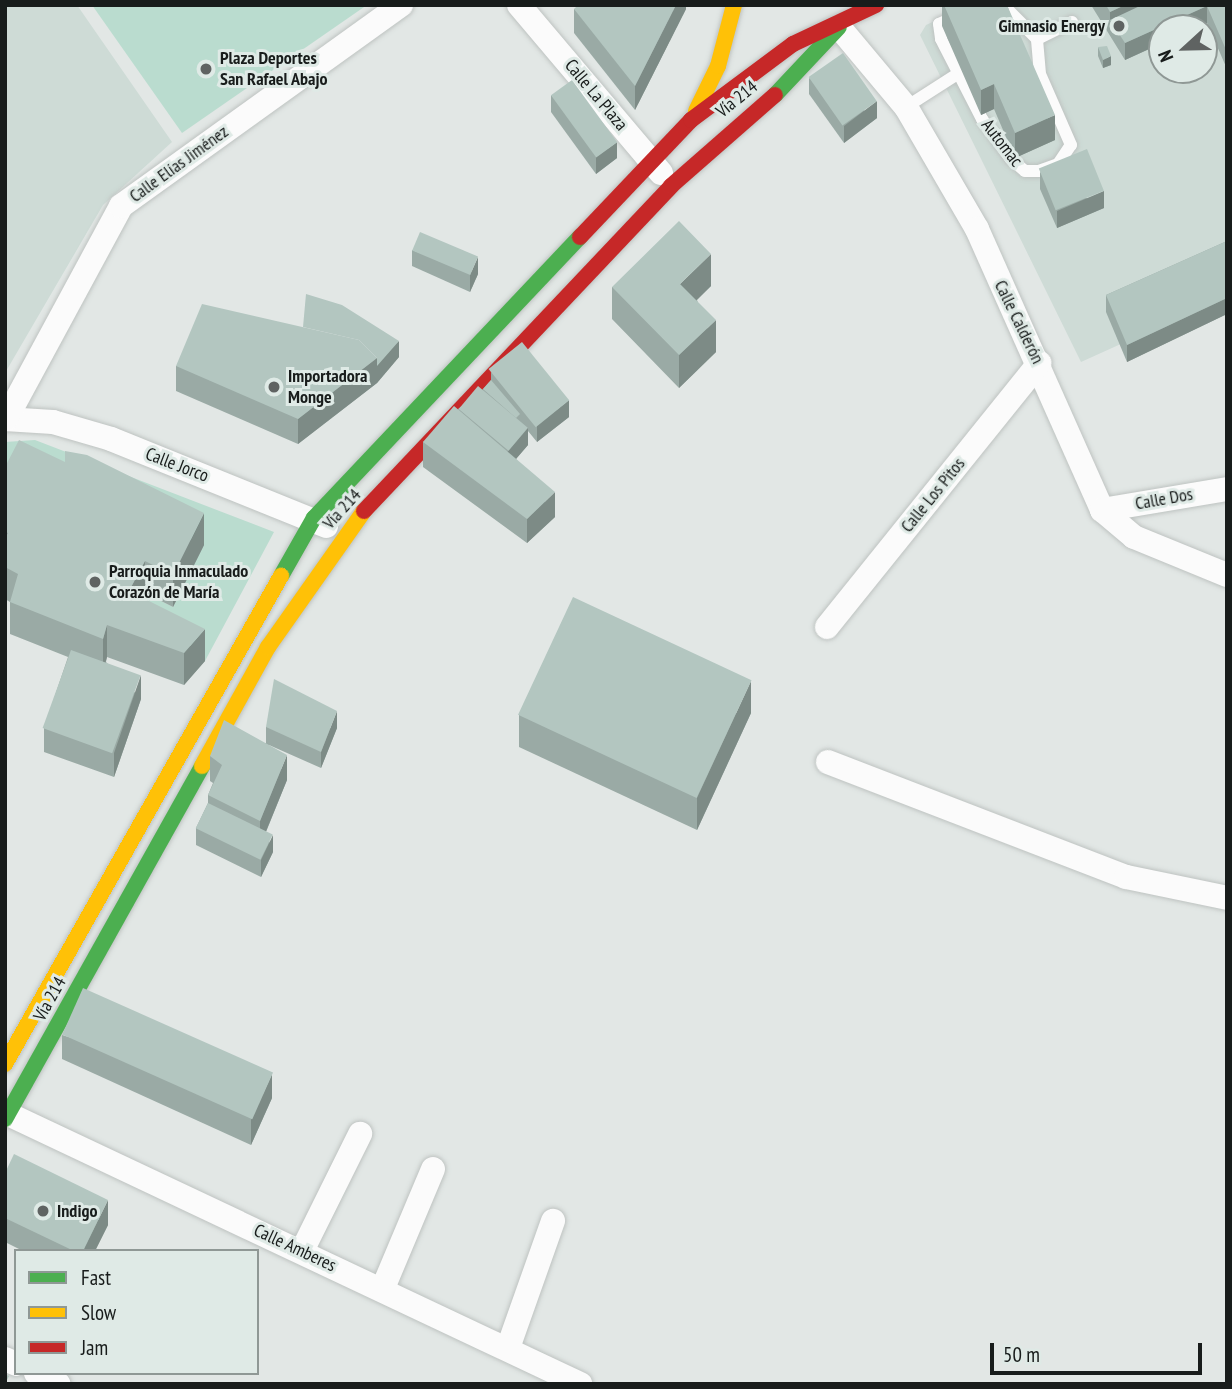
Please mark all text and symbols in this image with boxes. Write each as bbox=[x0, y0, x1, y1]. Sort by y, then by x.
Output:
north arrow bbox=[1148, 14, 1218, 84]
place label: Gimnasio Energy bbox=[998, 15, 1105, 37]
marker: Gimnasio Energy bbox=[1111, 18, 1127, 34]
text: N bbox=[1152, 47, 1178, 65]
place label: Plaza Deportes San Rafael Abajo bbox=[220, 48, 328, 90]
street label: Calle La Plaza bbox=[560, 55, 632, 135]
marker: Plaza Deportes San Rafael Abajo bbox=[198, 61, 214, 77]
street label: Vía 214 bbox=[712, 76, 762, 122]
street label: Automac bbox=[977, 115, 1027, 171]
street label: Calle Elías Jiménez bbox=[125, 121, 233, 207]
street label: Calle Calderón bbox=[990, 277, 1048, 367]
place label: Importadora Monge bbox=[288, 366, 367, 408]
marker: Importadora Monge bbox=[266, 379, 282, 395]
street label: Calle Jorco bbox=[142, 443, 212, 487]
street label: Calle Los Pitos bbox=[896, 453, 970, 537]
street label: Calle Dos bbox=[1133, 483, 1195, 515]
street label: Vía 214 bbox=[318, 484, 366, 534]
place label: Parroquia Inmaculado Corazón de María bbox=[109, 561, 248, 604]
marker: Parroquia Inmaculado Corazón de María bbox=[87, 574, 103, 590]
street label: Vía 214 bbox=[29, 973, 71, 1025]
place label: Indigo bbox=[57, 1200, 97, 1222]
marker: Indigo bbox=[35, 1203, 51, 1219]
street label: Calle Amberes bbox=[250, 1219, 340, 1277]
legend bbox=[14, 1249, 259, 1375]
text: Fast bbox=[81, 1264, 111, 1291]
text: Slow bbox=[81, 1299, 116, 1326]
scale bar bbox=[994, 1330, 1206, 1374]
text: Jam bbox=[81, 1334, 108, 1361]
text: 50 m bbox=[1003, 1341, 1040, 1368]

